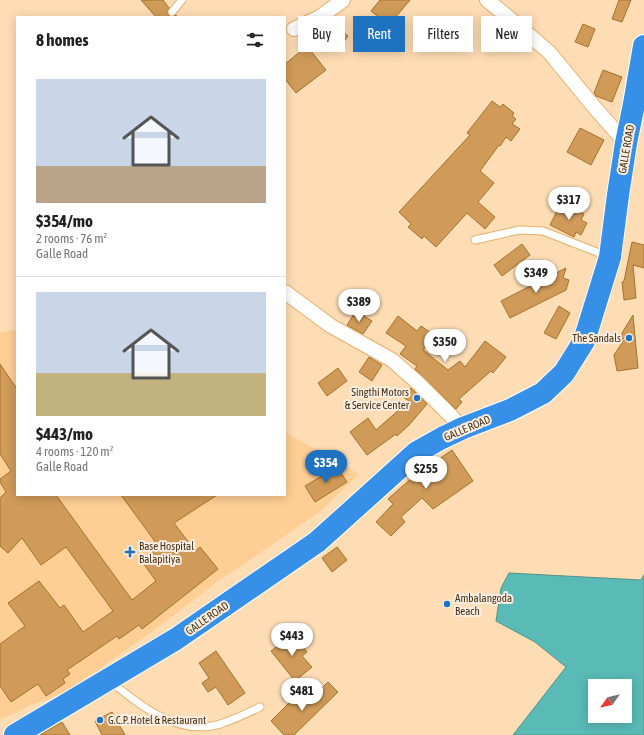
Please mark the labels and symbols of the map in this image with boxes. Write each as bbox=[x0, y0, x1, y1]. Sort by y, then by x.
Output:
street label: GALLE ROAD bbox=[616, 124, 636, 174]
pin: $317 bbox=[545, 187, 593, 221]
pin: $349 bbox=[512, 260, 560, 294]
pin: $389 bbox=[335, 289, 383, 323]
pin: $350 bbox=[421, 329, 469, 363]
place label: The Sandals bbox=[572, 332, 621, 344]
marker: The Sandals bbox=[624, 333, 634, 343]
place label: Singthi Motors & Service Center bbox=[345, 386, 410, 411]
marker: Singthi Motors & Service Center bbox=[412, 393, 422, 403]
street label: GALLE ROAD bbox=[442, 413, 492, 443]
pin: $354 bbox=[302, 450, 350, 484]
pin: $255 bbox=[402, 456, 450, 490]
place label: Base Hospital Balapitiya bbox=[139, 540, 194, 565]
marker: Base Hospital Balapitiya bbox=[124, 546, 136, 558]
place label: Ambalangoda Beach bbox=[455, 592, 512, 617]
street label: GALLE ROAD bbox=[183, 599, 231, 637]
marker: Ambalangoda Beach bbox=[442, 599, 452, 609]
pin: $443 bbox=[268, 623, 316, 657]
pin: $481 bbox=[278, 678, 326, 712]
north arrow bbox=[588, 679, 632, 723]
place label: G.C.P. Hotel & Restaurant bbox=[108, 714, 206, 726]
marker: G.C.P. Hotel & Restaurant bbox=[95, 715, 105, 725]

